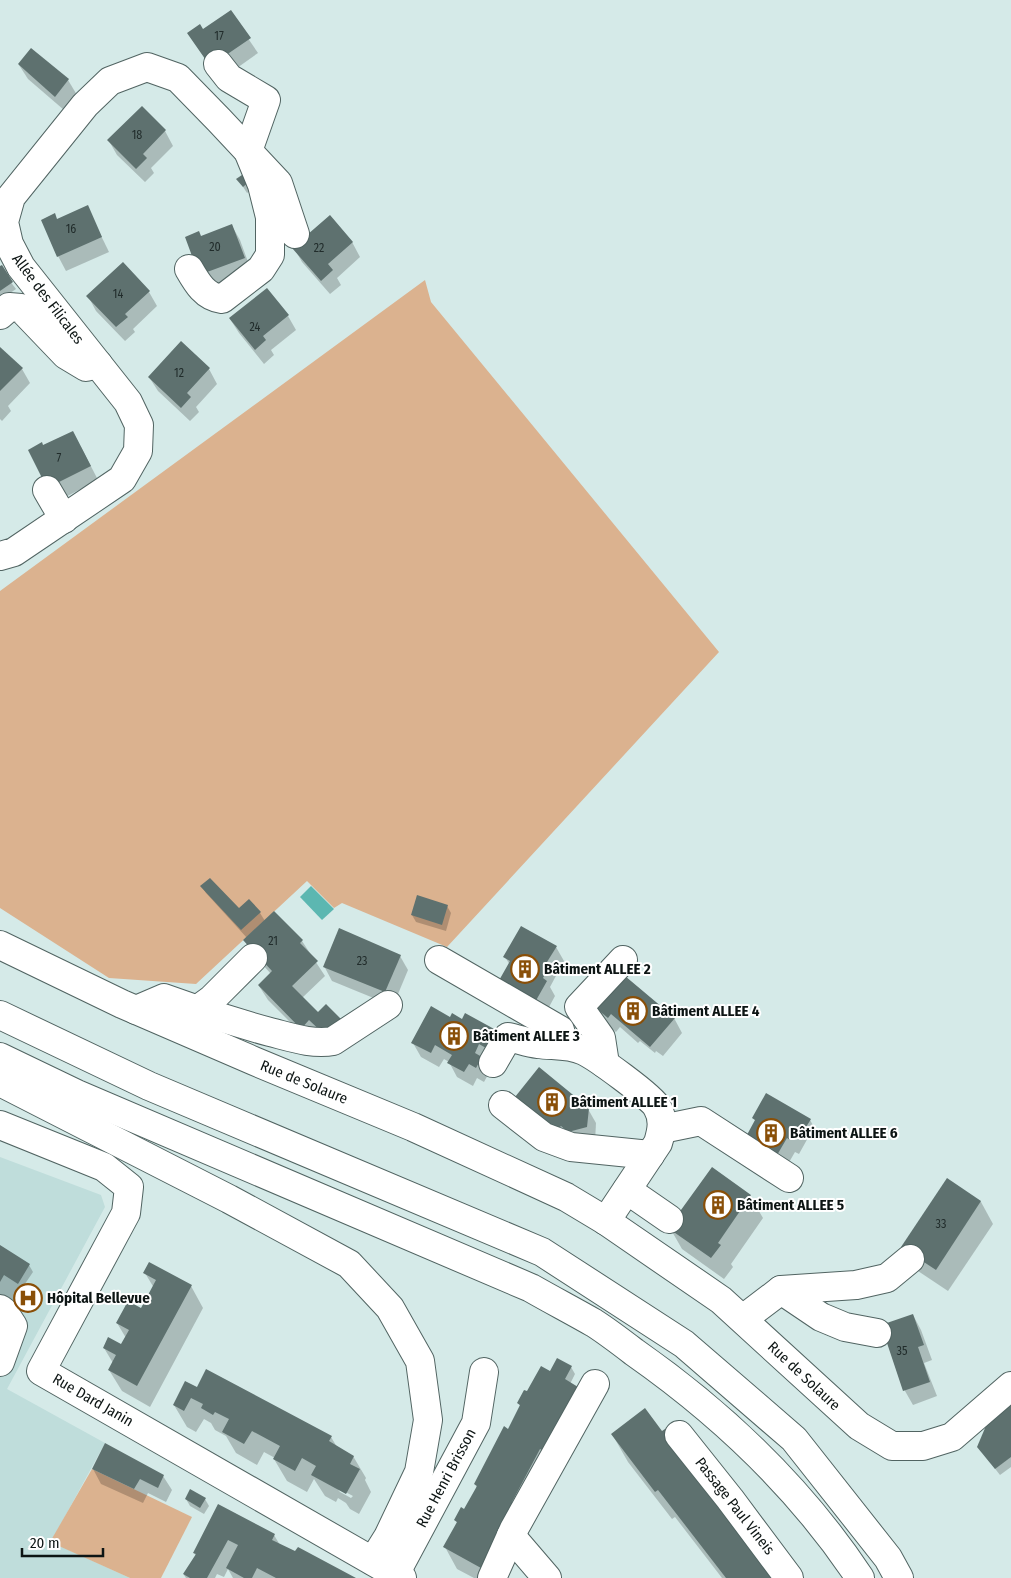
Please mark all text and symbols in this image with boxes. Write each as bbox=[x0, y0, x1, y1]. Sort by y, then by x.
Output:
house number: 17 bbox=[214, 29, 224, 43]
house number: 18 bbox=[132, 128, 142, 142]
house number: 16 bbox=[66, 222, 76, 236]
house number: 20 bbox=[209, 240, 221, 254]
house number: 22 bbox=[314, 241, 324, 255]
street label: Allée des Filicales bbox=[8, 250, 88, 348]
house number: 14 bbox=[113, 287, 123, 301]
house number: 24 bbox=[250, 320, 261, 334]
house number: 12 bbox=[174, 366, 184, 380]
house number: 7 bbox=[57, 451, 62, 465]
house number: 21 bbox=[268, 934, 278, 948]
house number: 23 bbox=[357, 954, 367, 968]
building icon: Bâtiment ALLEE 2 bbox=[510, 954, 540, 984]
place label: Bâtiment ALLEE 2 bbox=[544, 960, 651, 978]
building icon: Bâtiment ALLEE 4 bbox=[618, 996, 648, 1026]
place label: Bâtiment ALLEE 4 bbox=[652, 1002, 760, 1020]
building icon: Bâtiment ALLEE 3 bbox=[439, 1021, 469, 1051]
place label: Bâtiment ALLEE 3 bbox=[473, 1027, 580, 1045]
street label: Rue de Solaure bbox=[258, 1056, 350, 1108]
building icon: Bâtiment ALLEE 1 bbox=[537, 1087, 567, 1117]
place label: Bâtiment ALLEE 1 bbox=[571, 1093, 677, 1111]
building icon: Bâtiment ALLEE 6 bbox=[756, 1118, 786, 1148]
place label: Bâtiment ALLEE 6 bbox=[790, 1124, 898, 1142]
building icon: Bâtiment ALLEE 5 bbox=[703, 1190, 733, 1220]
place label: Bâtiment ALLEE 5 bbox=[737, 1196, 844, 1214]
house number: 33 bbox=[936, 1217, 946, 1231]
hospital icon: Hôpital Bellevue bbox=[13, 1283, 43, 1313]
place label: Hôpital Bellevue bbox=[47, 1289, 150, 1307]
street label: Rue de Solaure bbox=[764, 1338, 844, 1414]
house number: 35 bbox=[897, 1344, 908, 1358]
street label: Rue Dard Janin bbox=[49, 1370, 137, 1430]
street label: Rue Henri Brisson bbox=[412, 1425, 480, 1531]
street label: Passage Paul Vineis bbox=[691, 1454, 779, 1558]
scale bar bbox=[22, 1526, 104, 1558]
text: 20 m bbox=[30, 1534, 60, 1552]

